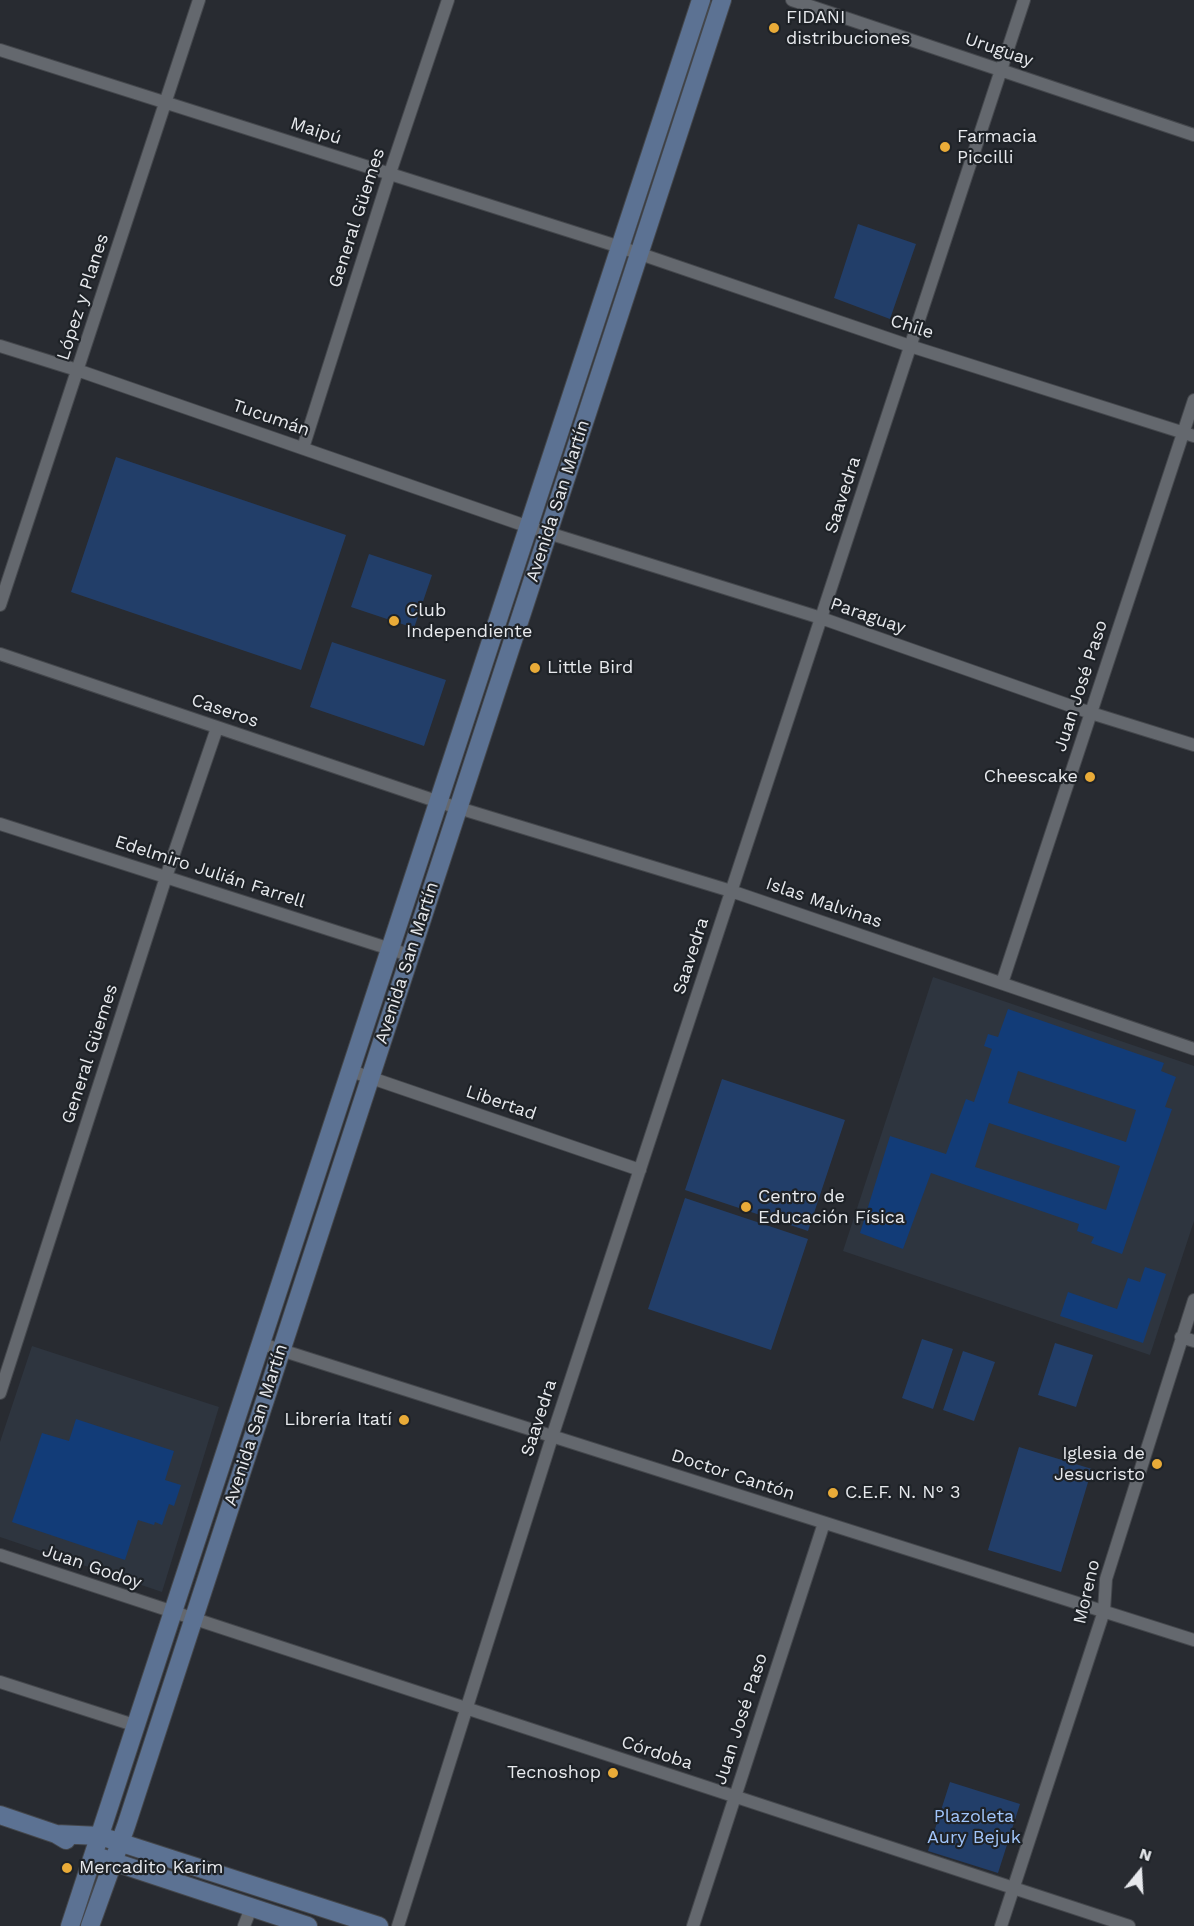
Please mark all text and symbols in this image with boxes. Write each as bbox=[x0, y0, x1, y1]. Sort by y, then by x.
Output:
place label: FIDANI distribuciones bbox=[786, 7, 910, 50]
marker: FIDANI distribuciones bbox=[767, 21, 781, 35]
street label: Uruguay bbox=[962, 28, 1036, 72]
street label: Maipú bbox=[288, 113, 344, 149]
place label: Farmacia Piccilli bbox=[957, 126, 1037, 168]
marker: Farmacia Piccilli bbox=[938, 140, 952, 154]
street label: General Güemes bbox=[324, 146, 390, 290]
street label: López y Planes bbox=[52, 231, 114, 363]
street label: Chile bbox=[888, 310, 936, 344]
street label: Tucumán bbox=[229, 395, 313, 441]
street label: Avenida San Martín bbox=[522, 417, 594, 585]
street label: Saavedra bbox=[820, 454, 866, 536]
street label: Paraguay bbox=[828, 593, 908, 639]
place label: Club Independiente bbox=[406, 600, 532, 642]
marker: Club Independiente bbox=[387, 614, 401, 628]
street label: Juan José Paso bbox=[1050, 618, 1112, 754]
place label: Little Bird bbox=[547, 657, 633, 679]
marker: Little Bird bbox=[528, 661, 542, 675]
street label: Caseros bbox=[189, 689, 261, 733]
place label: Cheescake bbox=[984, 766, 1078, 788]
marker: Cheescake bbox=[1083, 770, 1097, 784]
street label: Edelmiro Julián Farrell bbox=[112, 831, 308, 913]
street label: Islas Malvinas bbox=[763, 873, 885, 933]
street label: Avenida San Martín bbox=[371, 879, 443, 1047]
street label: Saavedra bbox=[668, 915, 714, 997]
street label: General Güemes bbox=[57, 982, 123, 1126]
street label: Libertad bbox=[463, 1081, 539, 1125]
place label: Centro de Educación Física bbox=[758, 1186, 905, 1228]
marker: Centro de Educación Física bbox=[739, 1200, 753, 1214]
street label: Avenida San Martín bbox=[220, 1341, 292, 1509]
street label: Saavedra bbox=[516, 1377, 562, 1459]
place label: Librería Itatí bbox=[284, 1409, 392, 1431]
marker: Librería Itatí bbox=[397, 1413, 411, 1427]
place label: Iglesia de Jesucristo bbox=[1054, 1443, 1145, 1486]
street label: Doctor Cantón bbox=[668, 1445, 798, 1505]
marker: Iglesia de Jesucristo bbox=[1150, 1457, 1164, 1471]
place label: C.E.F. N. N° 3 bbox=[845, 1482, 960, 1504]
marker: C.E.F. N. N° 3 bbox=[826, 1486, 840, 1500]
street label: Juan Godoy bbox=[40, 1540, 144, 1594]
street label: Moreno bbox=[1069, 1558, 1105, 1626]
street label: Juan José Paso bbox=[710, 1651, 772, 1787]
street label: Córdoba bbox=[619, 1731, 695, 1775]
place label: Tecnoshop bbox=[507, 1762, 601, 1784]
marker: Tecnoshop bbox=[606, 1766, 620, 1780]
park label: Plazoleta Aury Bejuk bbox=[927, 1806, 1021, 1848]
north arrow bbox=[1110, 1842, 1170, 1902]
text: N bbox=[1137, 1844, 1154, 1865]
place label: Mercadito Karim bbox=[79, 1857, 224, 1879]
marker: Mercadito Karim bbox=[60, 1861, 74, 1875]

